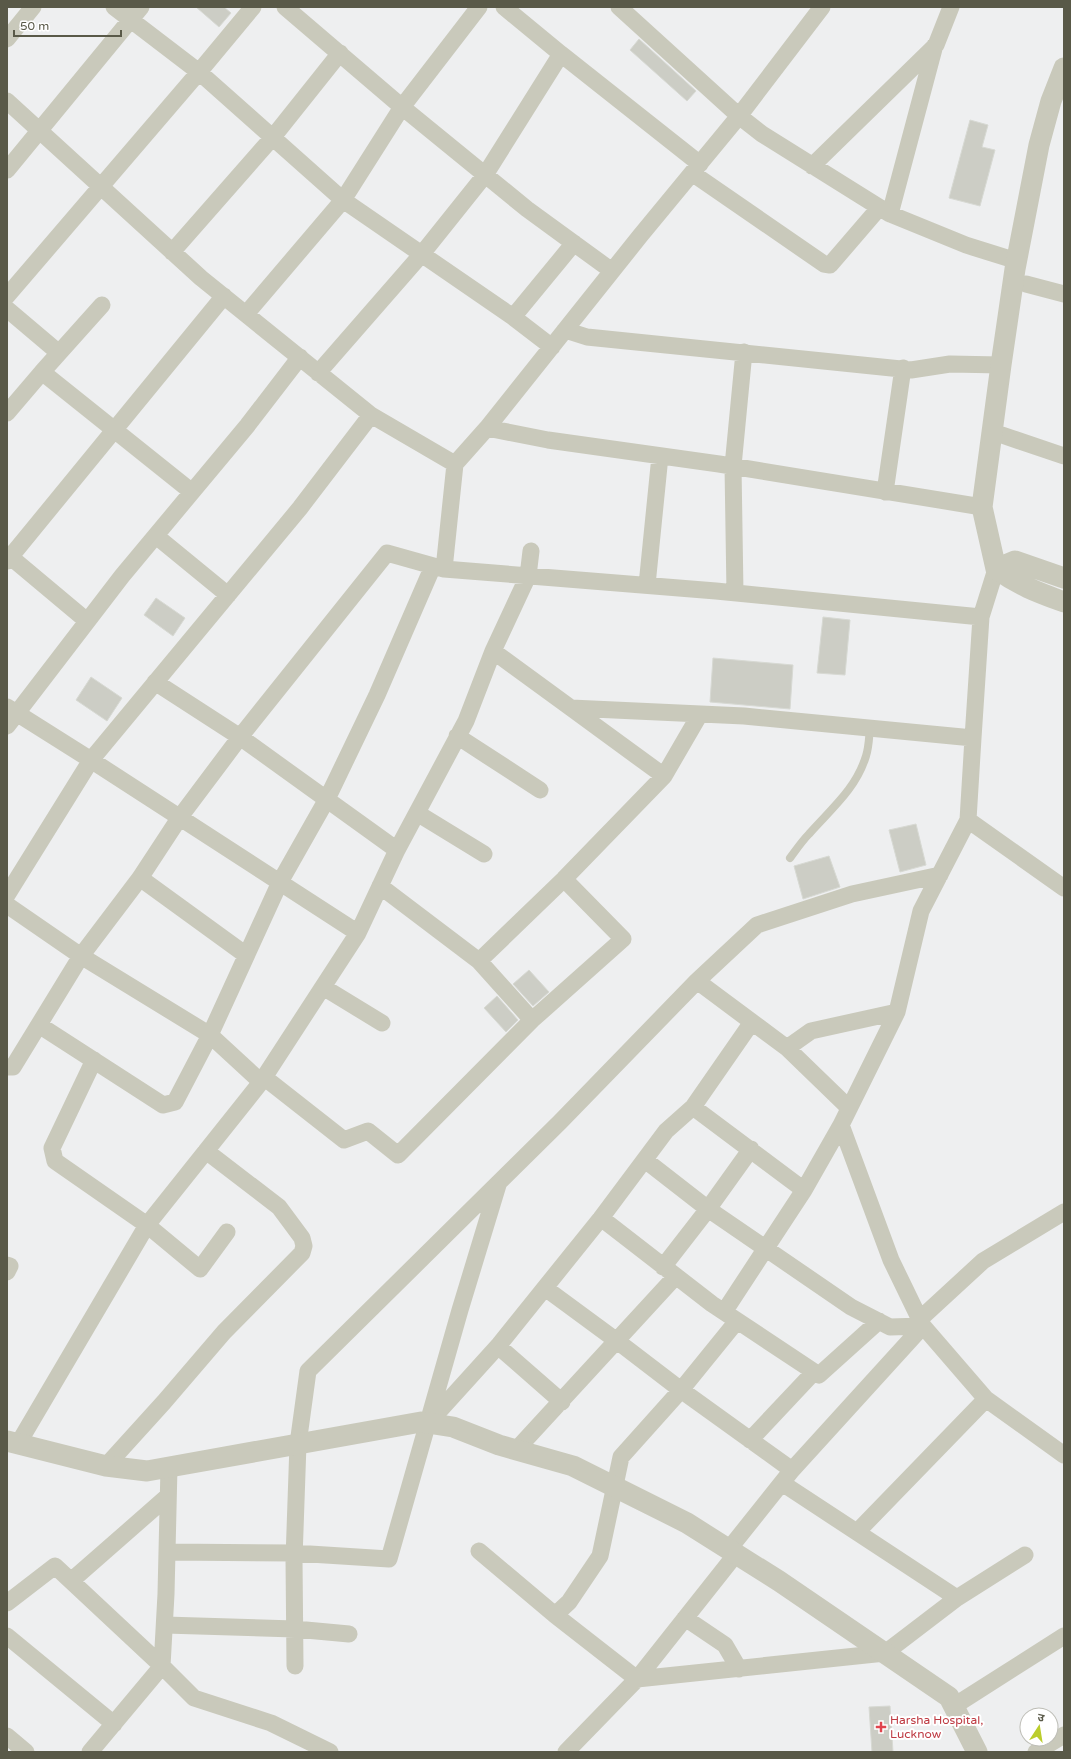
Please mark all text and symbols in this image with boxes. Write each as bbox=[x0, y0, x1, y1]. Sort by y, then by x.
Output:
scale bar bbox=[14, 12, 121, 38]
text: 50 m bbox=[20, 19, 49, 33]
north arrow bbox=[1019, 1707, 1059, 1747]
text: उ bbox=[1036, 1711, 1046, 1725]
place label: Harsha Hospital, Lucknow bbox=[890, 1713, 983, 1741]
marker: Harsha Hospital, Lucknow bbox=[875, 1721, 887, 1733]

